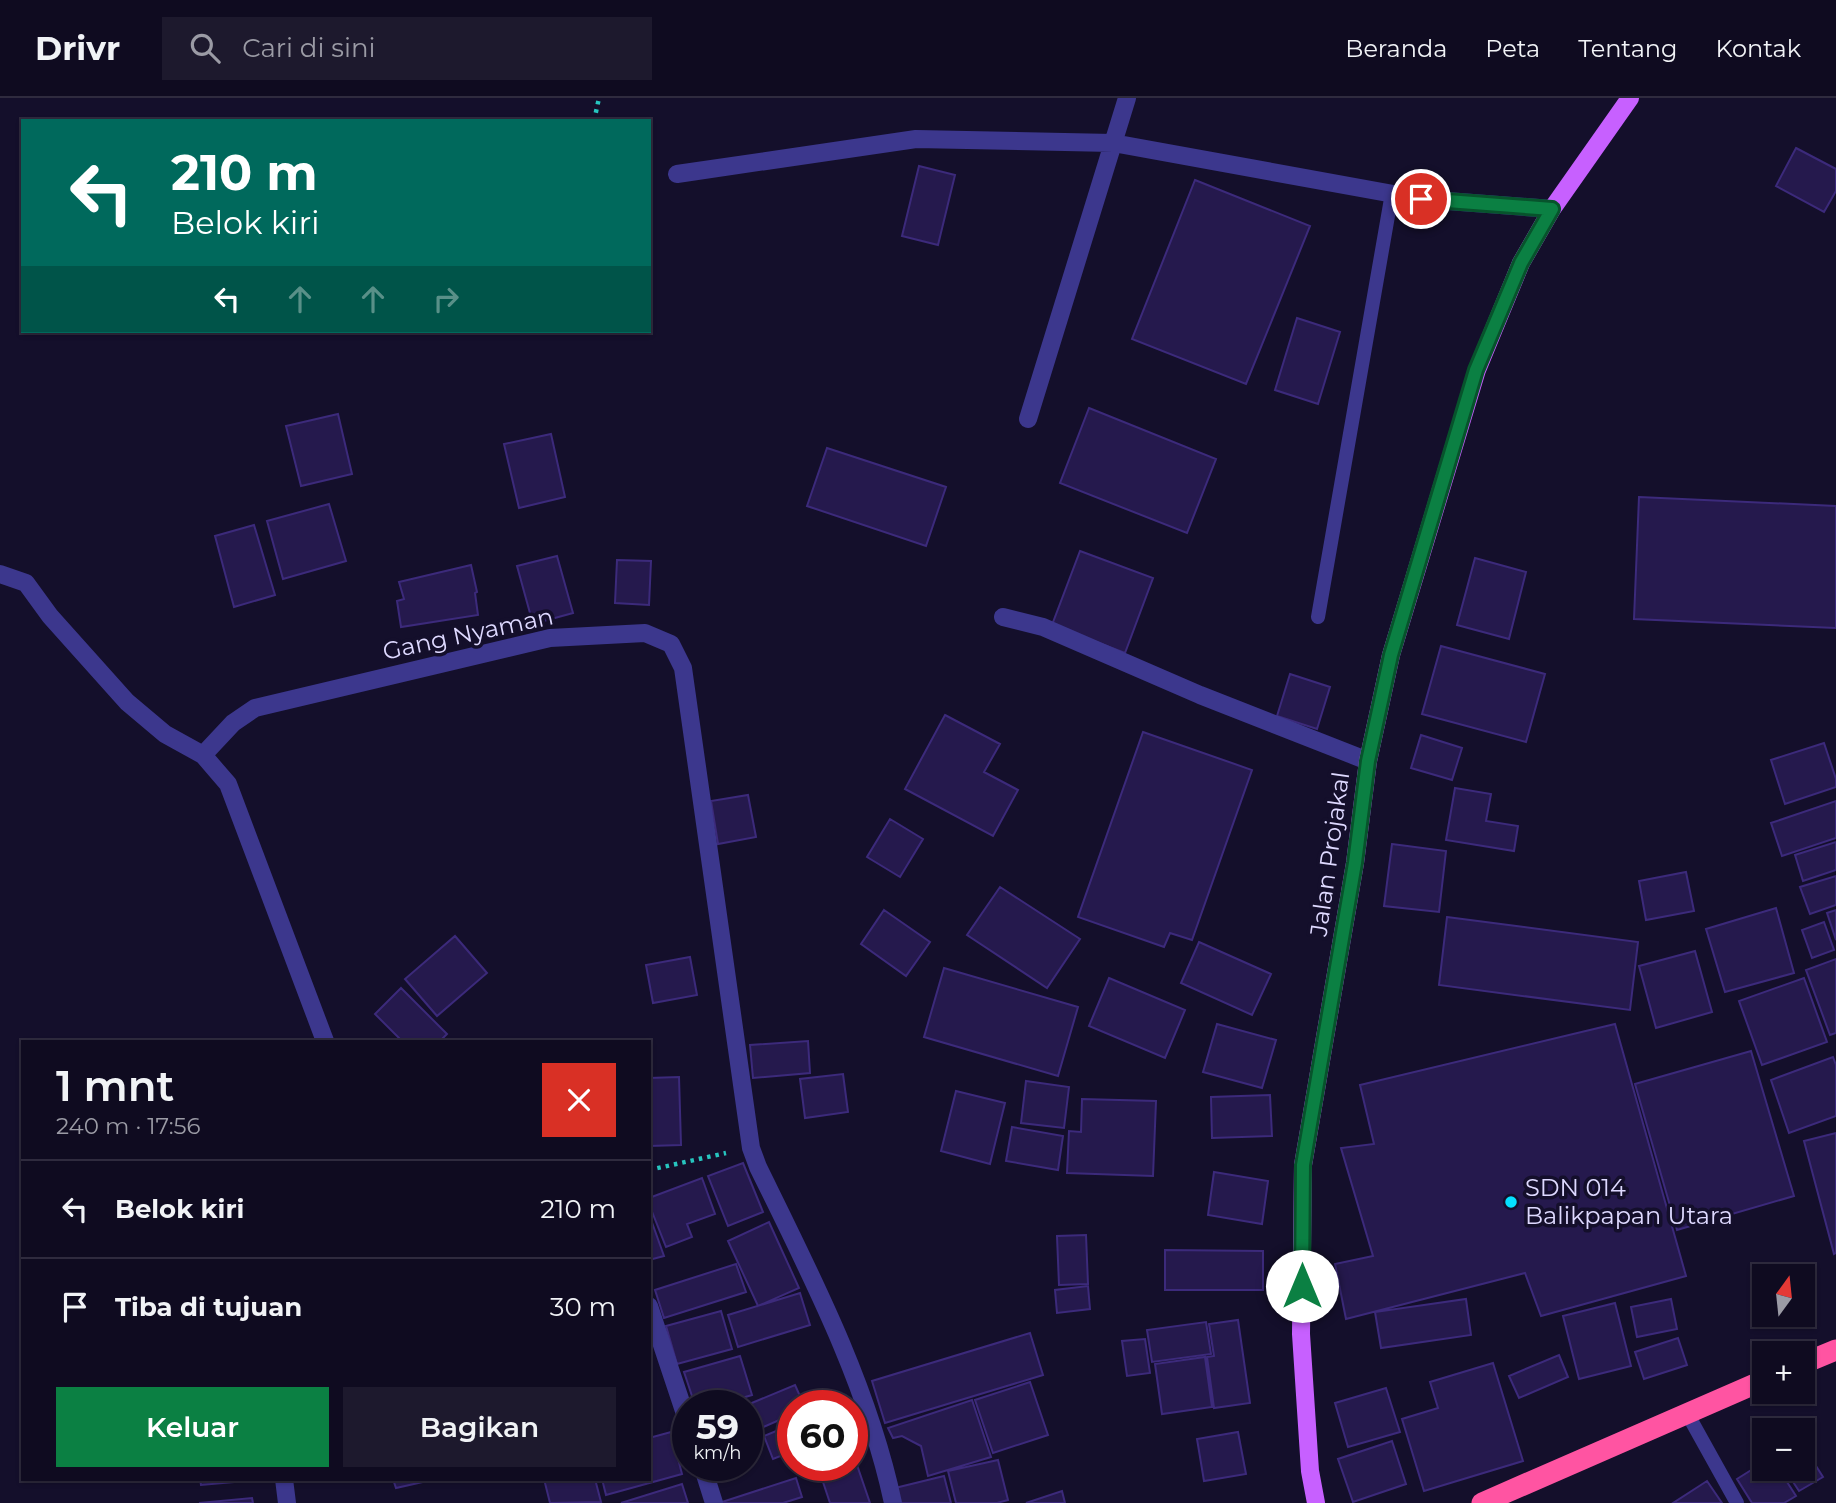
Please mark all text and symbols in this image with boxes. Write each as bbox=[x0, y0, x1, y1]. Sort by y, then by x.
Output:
search box bbox=[162, 17, 652, 80]
text: Drivr bbox=[35, 28, 120, 68]
icon: search bbox=[186, 29, 224, 67]
text: Cari di sini bbox=[242, 32, 376, 64]
text: Beranda bbox=[1345, 34, 1447, 63]
text: Peta bbox=[1485, 34, 1540, 63]
text: Tentang bbox=[1578, 34, 1677, 63]
text: Kontak bbox=[1715, 34, 1801, 63]
text: 210 m bbox=[171, 143, 318, 202]
icon: left bbox=[56, 147, 147, 238]
pin bbox=[1391, 169, 1451, 229]
icon: arrive bbox=[1402, 180, 1440, 218]
text: Belok kiri bbox=[171, 203, 320, 242]
icon: left bbox=[208, 280, 246, 318]
icon: ahead bbox=[281, 280, 319, 318]
icon: ahead bbox=[354, 280, 392, 318]
icon: right bbox=[427, 280, 465, 318]
street label: Gang Nyaman bbox=[380, 601, 556, 666]
street label: Jalan Projakal bbox=[1303, 770, 1355, 939]
text: 1 mnt bbox=[56, 1060, 174, 1112]
button: close bbox=[542, 1063, 616, 1137]
text: 240 m · 17:56 bbox=[56, 1112, 201, 1140]
place label: SDN 014 Balikpapan Utara bbox=[1525, 1173, 1733, 1230]
icon: left bbox=[56, 1190, 94, 1228]
text: Belok kiri bbox=[115, 1193, 244, 1225]
text: 210 m bbox=[540, 1193, 616, 1225]
marker: SDN 014 Balikpapan Utara bbox=[1503, 1194, 1519, 1210]
position arrow bbox=[1265, 1249, 1339, 1323]
north arrow bbox=[1752, 1264, 1815, 1326]
map controls bbox=[1752, 1264, 1815, 1481]
icon: arrive bbox=[56, 1288, 94, 1326]
text: Tiba di tujuan bbox=[115, 1291, 302, 1323]
text: 30 m bbox=[550, 1291, 616, 1323]
button: + bbox=[1752, 1341, 1815, 1404]
button: Keluar bbox=[56, 1387, 329, 1467]
button: Bagikan bbox=[343, 1387, 616, 1467]
speed limit sign: 60 bbox=[777, 1390, 868, 1481]
text: 59 bbox=[696, 1405, 739, 1448]
button: − bbox=[1752, 1418, 1815, 1481]
text: km/h bbox=[693, 1442, 742, 1464]

